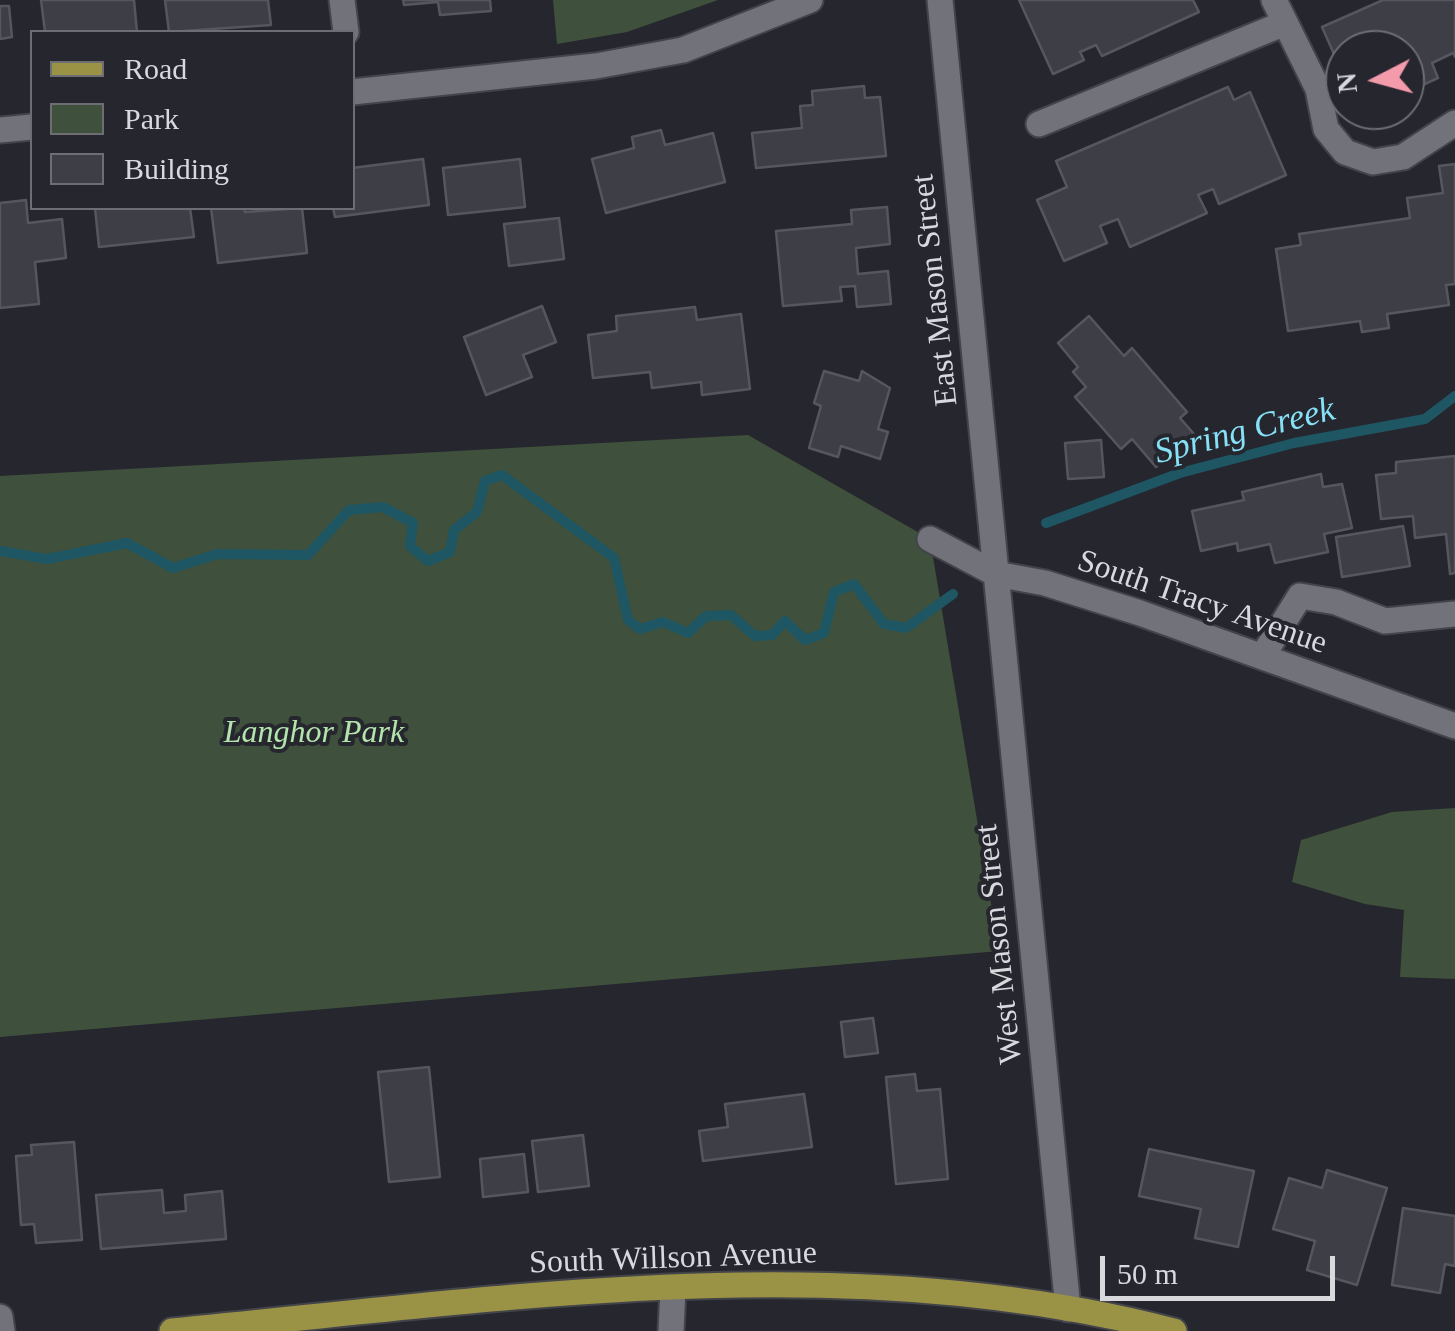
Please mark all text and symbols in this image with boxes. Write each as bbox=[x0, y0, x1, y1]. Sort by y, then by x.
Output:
legend bbox=[30, 30, 355, 210]
north arrow bbox=[1325, 30, 1425, 130]
text: Road bbox=[124, 52, 187, 85]
text: N bbox=[1330, 71, 1363, 95]
text: Park bbox=[124, 102, 179, 135]
text: Building bbox=[124, 152, 229, 185]
street label: East Mason Street bbox=[905, 172, 967, 408]
water label: Spring Creek bbox=[1150, 389, 1340, 475]
street label: South Tracy Avenue bbox=[1072, 542, 1332, 664]
park label: Langhor Park bbox=[224, 715, 404, 753]
street label: West Mason Street bbox=[968, 822, 1032, 1066]
street label: South Willson Avenue bbox=[528, 1235, 818, 1283]
scale bar bbox=[1105, 1236, 1340, 1298]
text: 50 m bbox=[1117, 1257, 1178, 1290]

